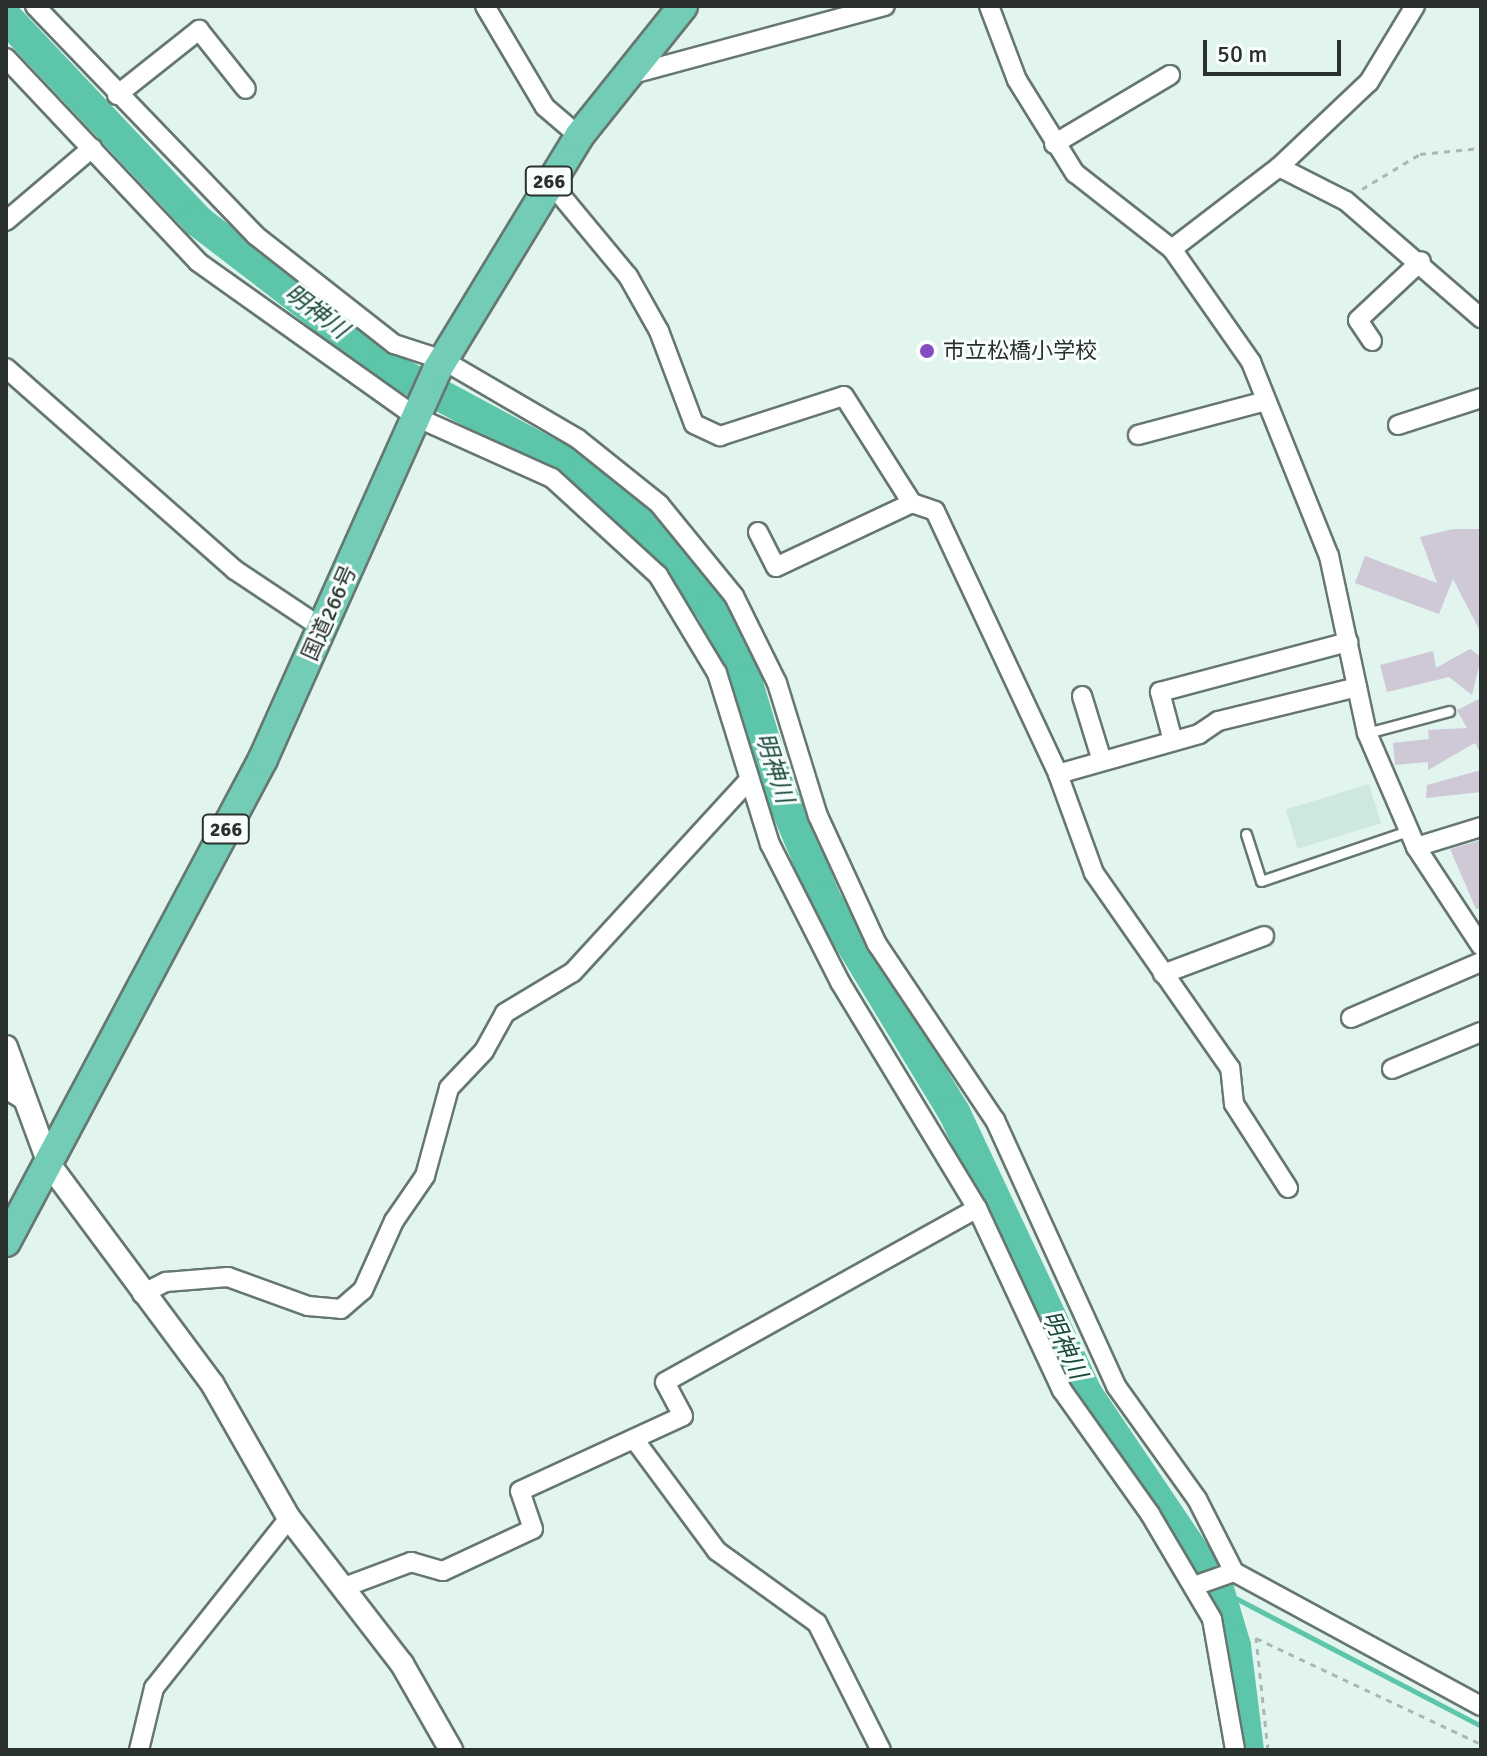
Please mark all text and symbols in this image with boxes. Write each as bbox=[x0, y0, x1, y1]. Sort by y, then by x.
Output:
scale bar bbox=[1207, 24, 1345, 74]
text: 50 m bbox=[1217, 39, 1267, 69]
road number: 266 bbox=[523, 165, 575, 197]
water label: 明神川 bbox=[279, 279, 353, 345]
place label: 市立松橋小学校 bbox=[943, 338, 1097, 364]
marker: 市立松橋小学校 bbox=[918, 342, 936, 360]
street label: 国道266号 bbox=[296, 561, 362, 665]
water label: 明神川 bbox=[749, 729, 799, 807]
road number: 266 bbox=[200, 813, 252, 845]
water label: 明神川 bbox=[1036, 1306, 1092, 1384]

